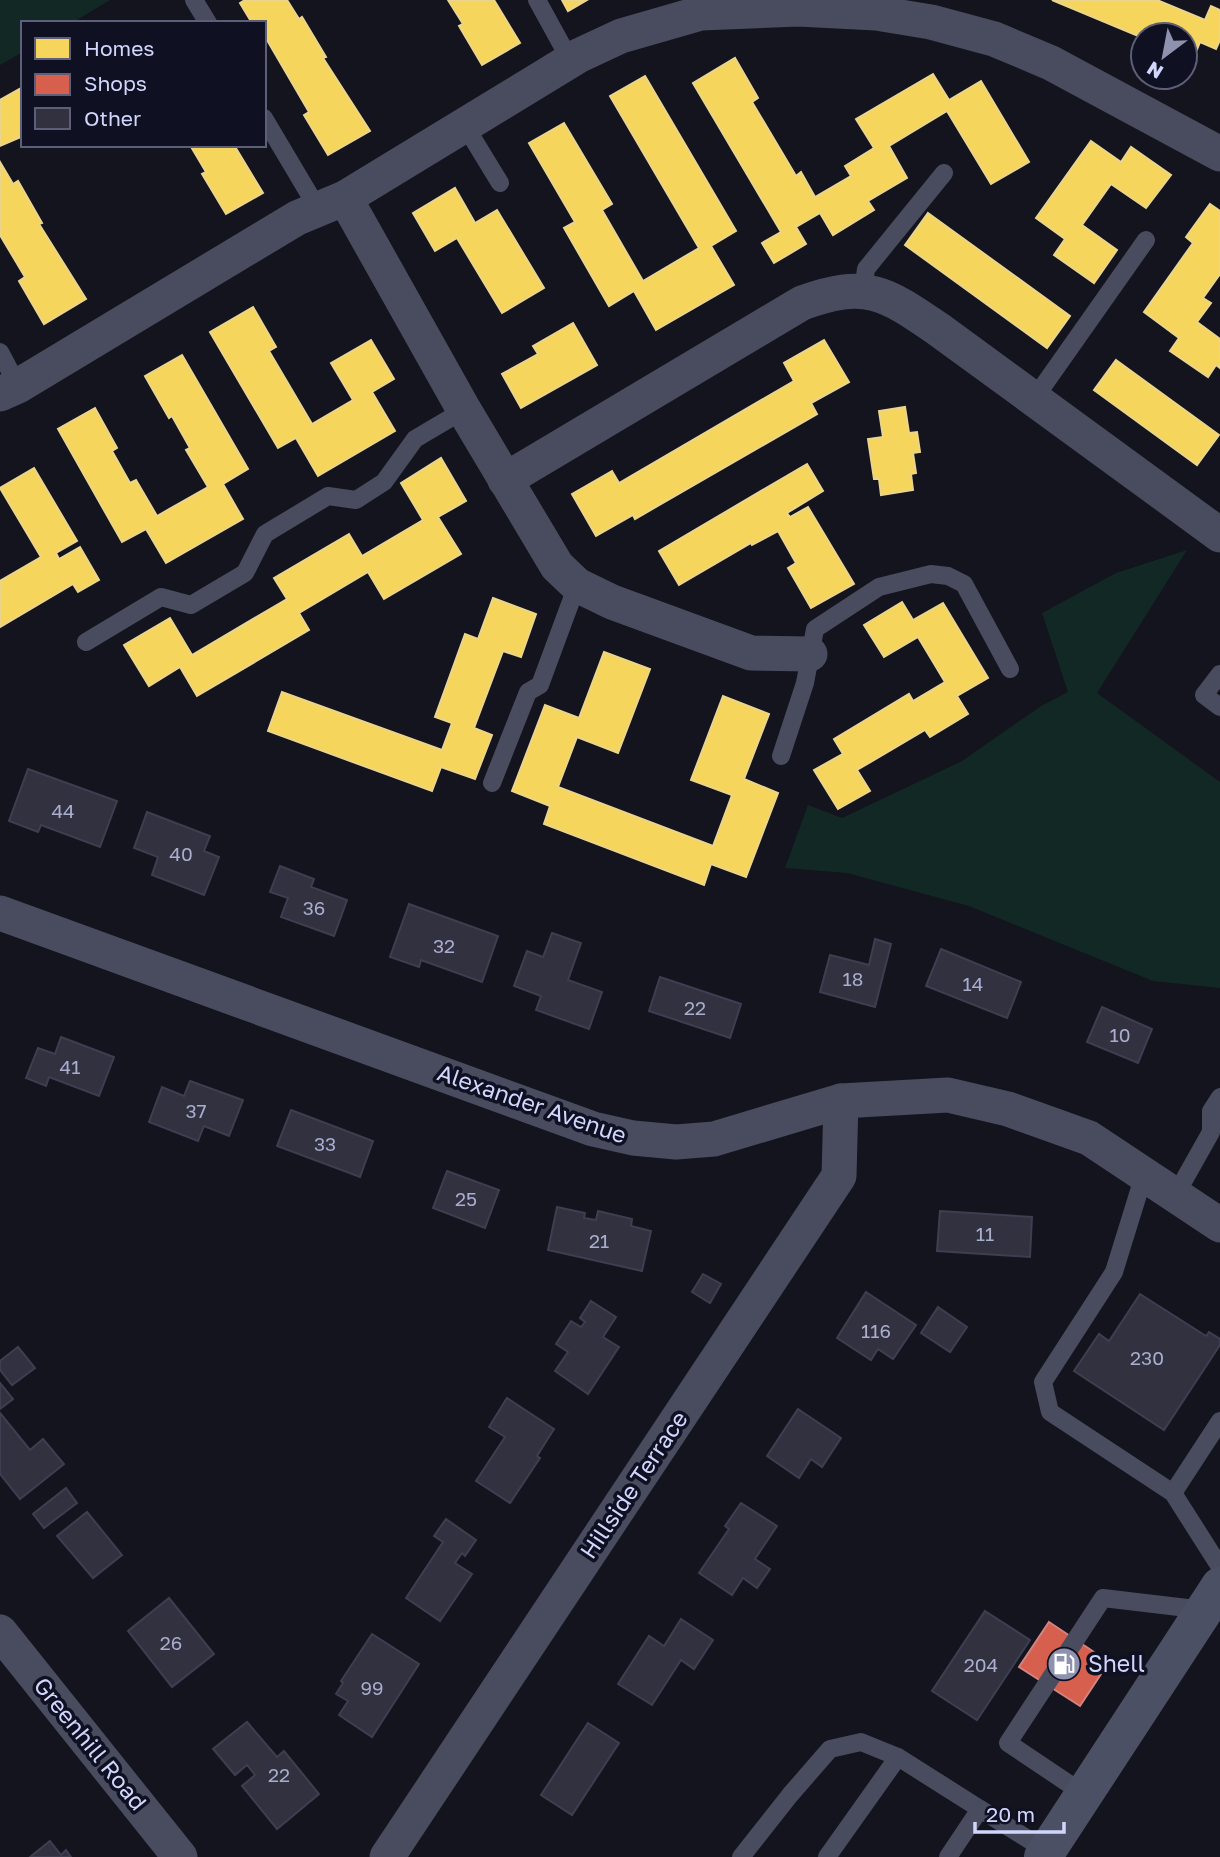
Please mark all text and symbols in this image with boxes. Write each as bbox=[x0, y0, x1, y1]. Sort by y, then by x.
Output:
legend bbox=[21, 21, 266, 147]
north arrow bbox=[1129, 21, 1199, 91]
text: Homes bbox=[84, 35, 154, 61]
text: N bbox=[1143, 57, 1167, 84]
text: Shops bbox=[84, 70, 147, 96]
text: Other bbox=[84, 105, 141, 131]
house number: 44 bbox=[51, 799, 75, 822]
house number: 40 bbox=[169, 842, 193, 865]
house number: 36 bbox=[303, 896, 325, 919]
house number: 32 bbox=[433, 934, 455, 957]
house number: 18 bbox=[843, 967, 863, 990]
house number: 14 bbox=[963, 972, 983, 995]
house number: 22 bbox=[684, 996, 706, 1019]
house number: 10 bbox=[1110, 1023, 1131, 1046]
house number: 41 bbox=[60, 1055, 80, 1078]
street label: Alexander Avenue bbox=[434, 1058, 630, 1149]
house number: 37 bbox=[185, 1099, 207, 1122]
house number: 33 bbox=[314, 1132, 336, 1155]
house number: 25 bbox=[455, 1187, 477, 1210]
house number: 11 bbox=[976, 1222, 994, 1245]
house number: 21 bbox=[589, 1229, 609, 1252]
house number: 116 bbox=[861, 1319, 891, 1342]
house number: 230 bbox=[1130, 1346, 1164, 1369]
street label: Hillside Terrace bbox=[573, 1405, 693, 1564]
house number: 26 bbox=[160, 1631, 182, 1654]
fuel station icon: Shell bbox=[1045, 1645, 1083, 1683]
place label: Shell bbox=[1088, 1649, 1145, 1677]
house number: 204 bbox=[964, 1653, 998, 1676]
street label: Greenhill Road bbox=[29, 1671, 153, 1815]
house number: 99 bbox=[361, 1676, 384, 1699]
house number: 22 bbox=[268, 1763, 290, 1786]
scale bar bbox=[975, 1790, 1064, 1834]
text: 20 m bbox=[986, 1801, 1035, 1827]

